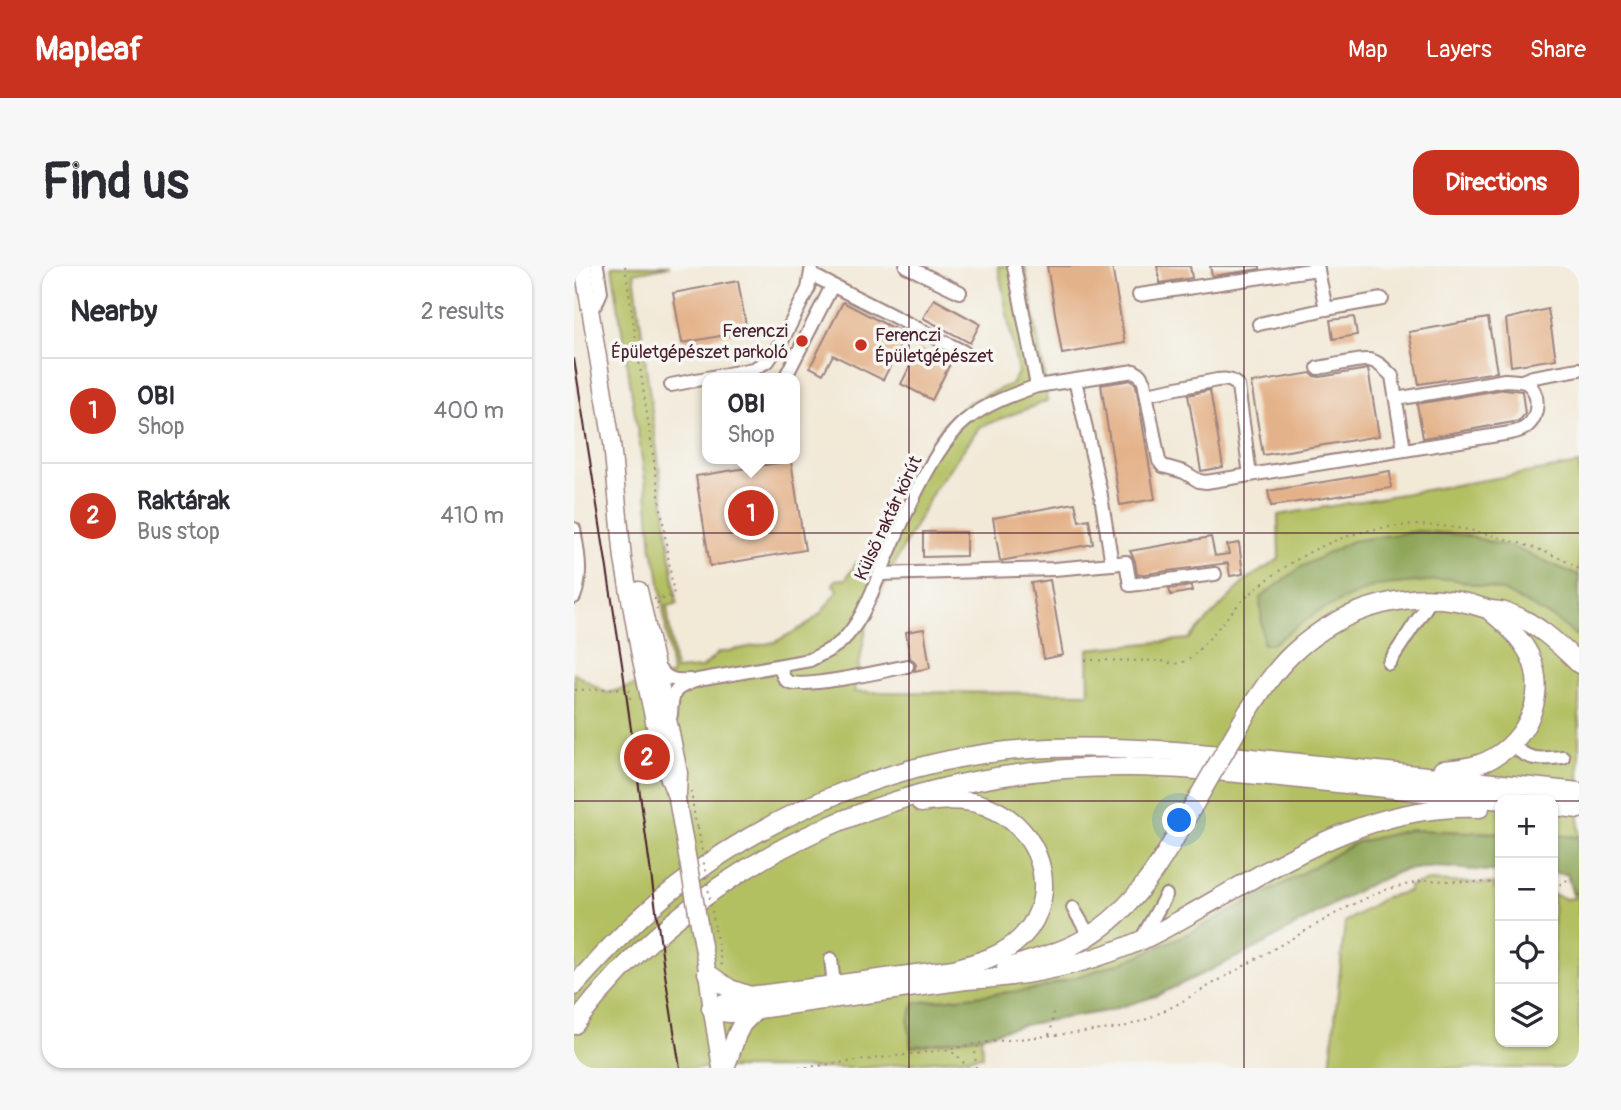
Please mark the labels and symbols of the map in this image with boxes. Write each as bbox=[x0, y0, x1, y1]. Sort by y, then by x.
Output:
place label: Ferenczi Épületgépészet parkoló bbox=[611, 320, 788, 364]
place label: Ferenczi Épületgépészet bbox=[875, 324, 994, 368]
marker: Ferenczi Épületgépészet parkoló bbox=[794, 333, 810, 349]
marker: Ferenczi Épületgépészet bbox=[853, 337, 869, 353]
street label: Külső raktár körút bbox=[850, 452, 928, 584]
pin: 1 bbox=[728, 487, 774, 539]
pin: 2 bbox=[624, 731, 670, 783]
your location bbox=[1162, 803, 1196, 837]

